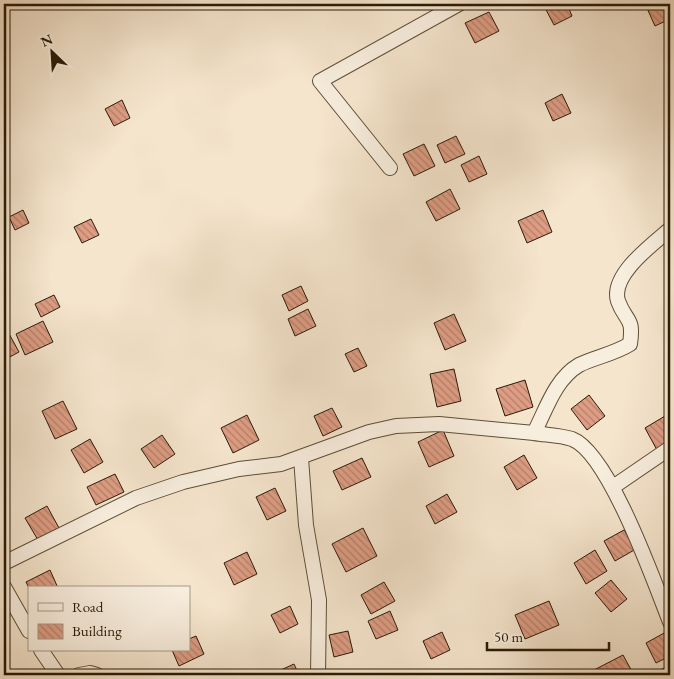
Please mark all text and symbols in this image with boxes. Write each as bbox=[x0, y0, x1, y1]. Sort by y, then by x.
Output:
north arrow bbox=[28, 28, 78, 78]
text: N bbox=[38, 29, 56, 51]
legend bbox=[28, 586, 190, 652]
text: Road bbox=[72, 597, 104, 616]
scale bar bbox=[487, 619, 609, 651]
text: Building bbox=[72, 621, 122, 640]
text: 50 m bbox=[494, 627, 523, 646]

